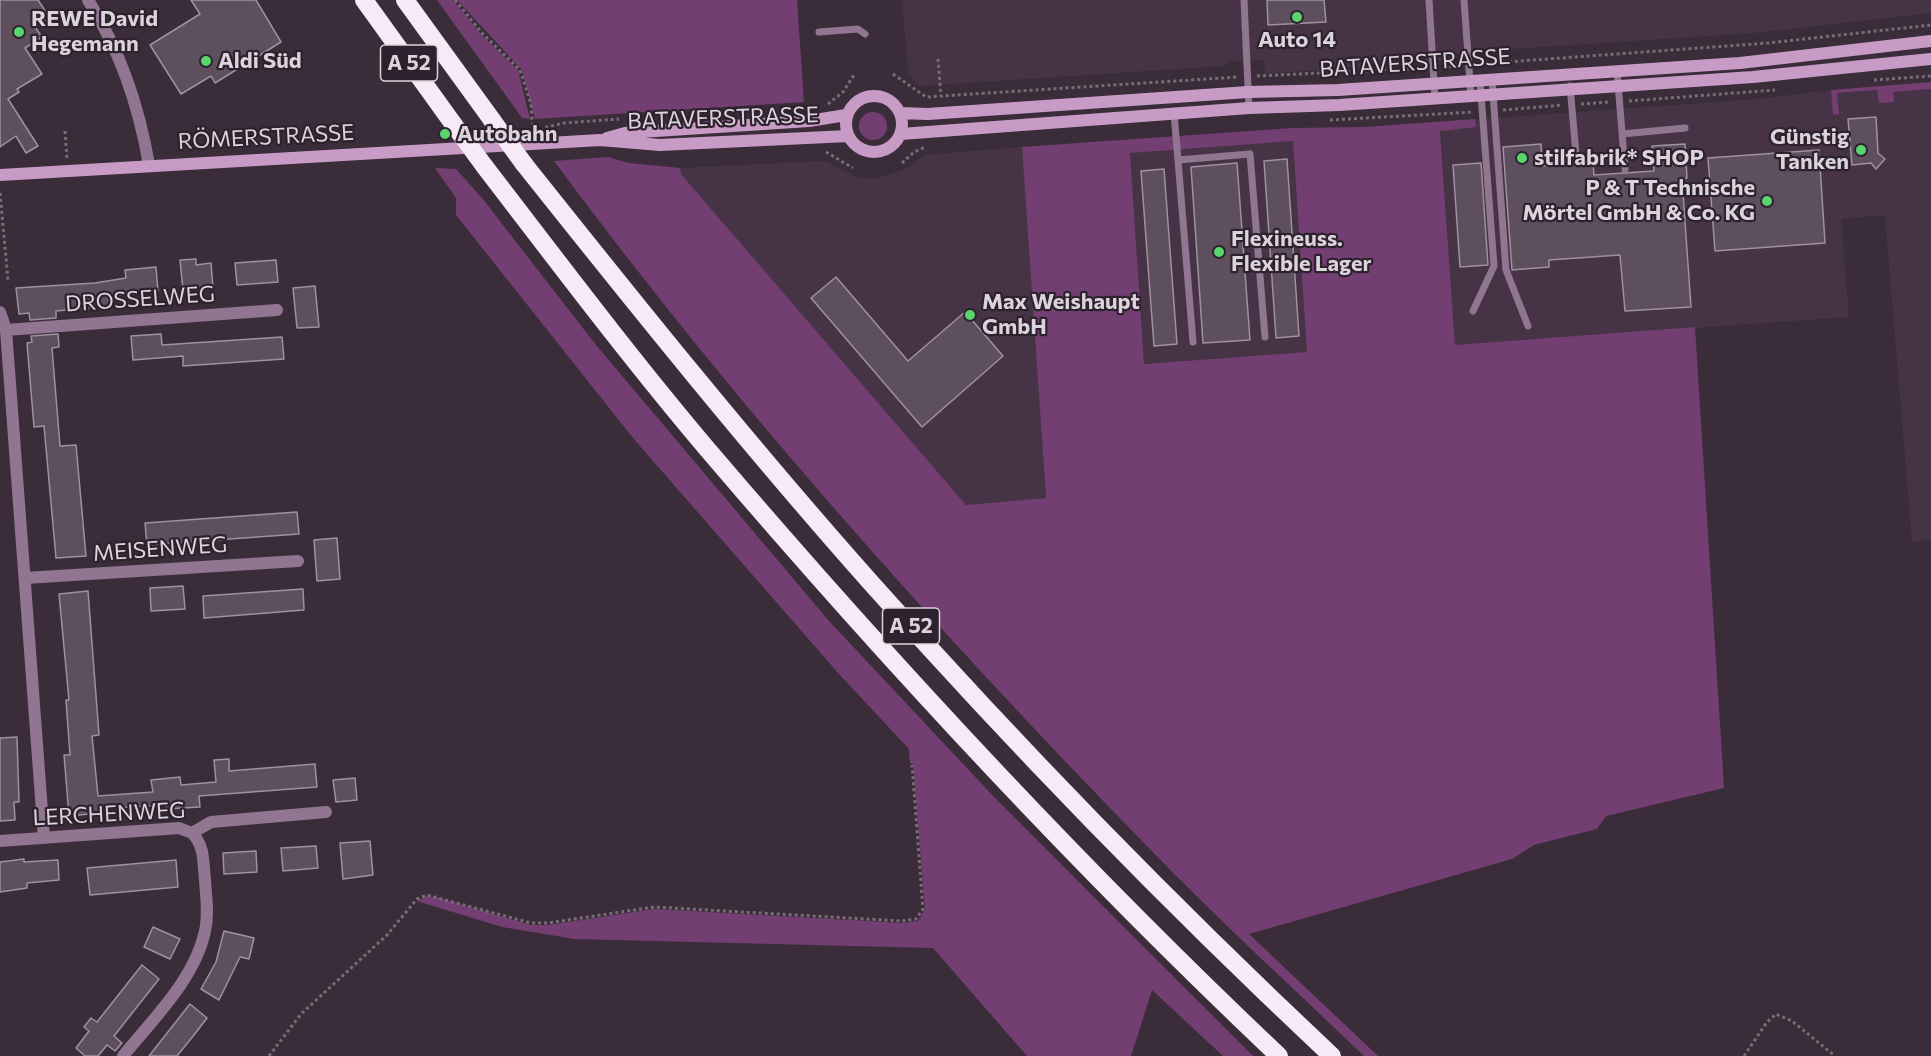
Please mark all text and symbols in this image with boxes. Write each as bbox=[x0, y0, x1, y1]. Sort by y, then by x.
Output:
place label: REWE David Hegemann bbox=[31, 6, 158, 57]
marker: Auto 14 bbox=[1290, 10, 1304, 24]
marker: REWE David Hegemann bbox=[12, 25, 26, 39]
place label: Auto 14 bbox=[1258, 27, 1336, 53]
street label: BATAVERSTRASSE bbox=[1319, 43, 1511, 83]
road number: A 52 bbox=[380, 45, 438, 81]
place label: Aldi Süd bbox=[218, 48, 302, 74]
marker: Aldi Süd bbox=[199, 54, 213, 68]
street label: BATAVERSTRASSE bbox=[627, 101, 819, 135]
street label: RÖMERSTRASSE bbox=[177, 119, 355, 155]
place label: Autobahn bbox=[457, 121, 558, 147]
place label: Günstig Tanken bbox=[1770, 124, 1849, 176]
marker: Autobahn bbox=[438, 127, 452, 141]
marker: Günstig Tanken bbox=[1854, 143, 1868, 157]
place label: stilfabrik* SHOP bbox=[1534, 145, 1704, 171]
marker: stilfabrik* SHOP bbox=[1515, 151, 1529, 165]
place label: P & T Technische Mörtel GmbH & Co. KG bbox=[1522, 175, 1755, 226]
marker: P & T Technische Mörtel GmbH & Co. KG bbox=[1760, 194, 1774, 208]
place label: Flexineuss. Flexible Lager bbox=[1231, 226, 1372, 278]
marker: Flexineuss. Flexible Lager bbox=[1212, 245, 1226, 259]
street label: DROSSELWEG bbox=[64, 281, 216, 317]
place label: Max Weishaupt GmbH bbox=[982, 289, 1140, 340]
marker: Max Weishaupt GmbH bbox=[963, 308, 977, 322]
street label: MEISENWEG bbox=[92, 531, 228, 567]
road number: A 52 bbox=[882, 608, 940, 644]
street label: LERCHENWEG bbox=[32, 797, 186, 831]

